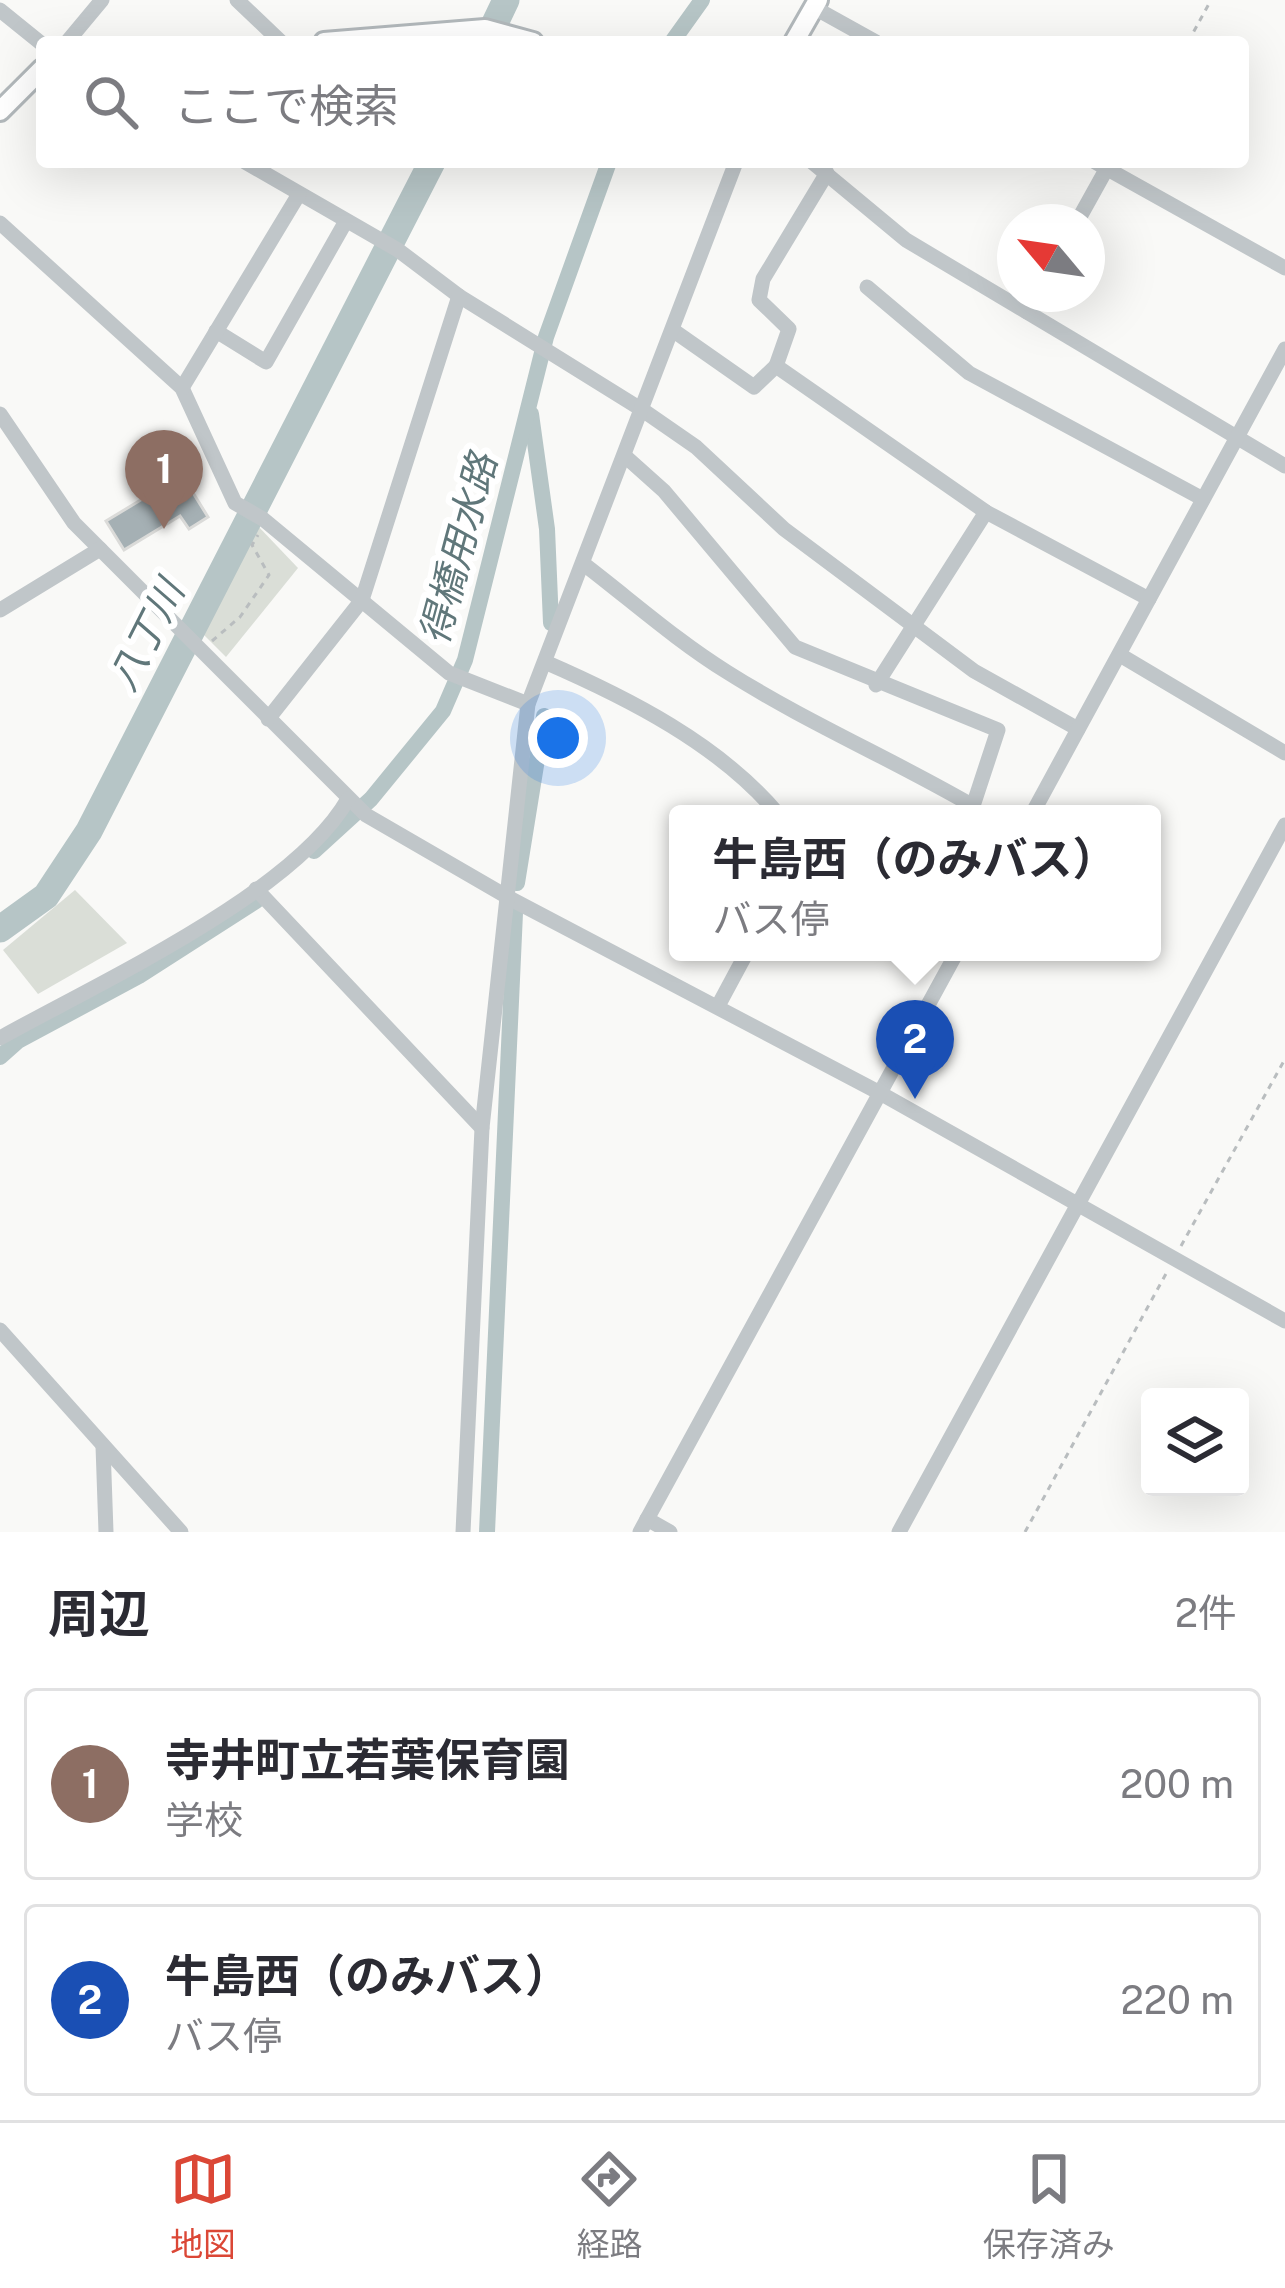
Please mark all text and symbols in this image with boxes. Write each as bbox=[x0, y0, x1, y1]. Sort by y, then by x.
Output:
search box bbox=[36, 36, 1249, 168]
icon: search bbox=[78, 69, 144, 135]
text: ここで検索 bbox=[174, 79, 399, 132]
north arrow bbox=[997, 204, 1105, 312]
pin: 1 bbox=[125, 430, 203, 529]
water label: 得橋用水路 bbox=[411, 446, 506, 649]
water label: 八丁川 bbox=[99, 569, 195, 698]
your location bbox=[528, 708, 588, 768]
popup bbox=[669, 805, 1161, 961]
text: 牛島西（のみバス） bbox=[712, 832, 1118, 885]
text: バス停 bbox=[712, 896, 830, 942]
pin: 2 bbox=[876, 1000, 954, 1099]
map controls bbox=[1141, 1388, 1249, 1496]
button: layers bbox=[1141, 1388, 1249, 1496]
text: 周辺 bbox=[48, 1584, 150, 1643]
text: 2件 bbox=[1175, 1590, 1237, 1636]
text: 寺井町立若葉保育園 bbox=[165, 1733, 570, 1786]
text: 1 bbox=[82, 1761, 98, 1807]
text: 200 m bbox=[1120, 1761, 1234, 1807]
text: 学校 bbox=[165, 1797, 243, 1843]
text: 牛島西（のみバス） bbox=[165, 1949, 570, 2002]
text: 2 bbox=[78, 1977, 102, 2023]
text: 220 m bbox=[1120, 1977, 1234, 2023]
text: バス停 bbox=[165, 2013, 282, 2059]
tab: 地図 bbox=[170, 2146, 236, 2266]
tab: 経路 bbox=[576, 2146, 642, 2266]
tab: 保存済み bbox=[983, 2146, 1115, 2266]

